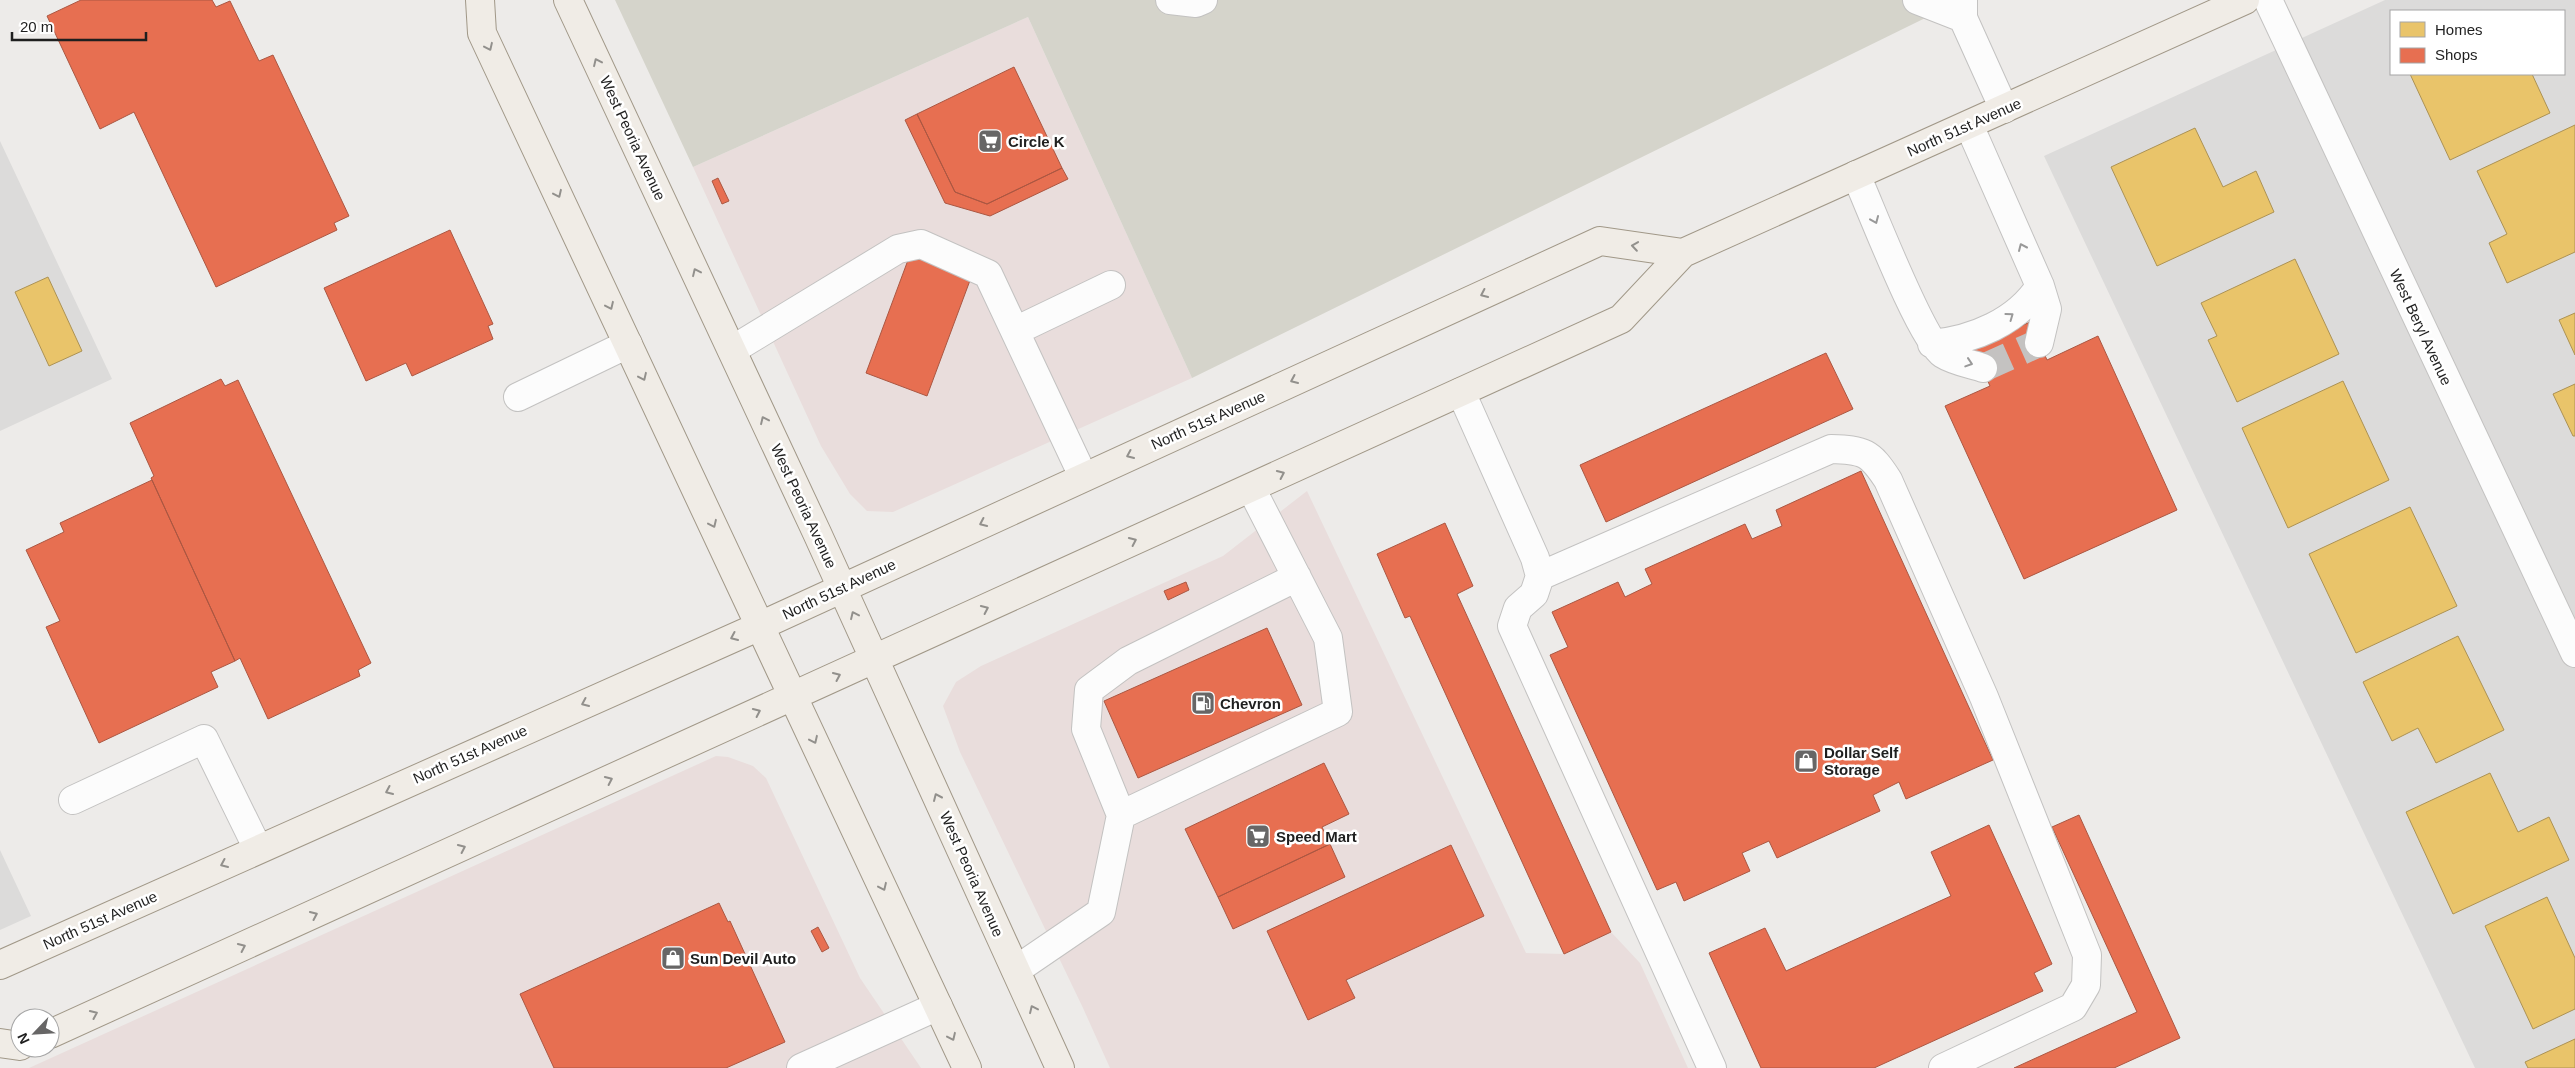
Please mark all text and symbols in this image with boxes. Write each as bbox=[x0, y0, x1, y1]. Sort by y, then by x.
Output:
scale bar bbox=[12, 10, 146, 42]
legend bbox=[2390, 10, 2565, 75]
text: 20 m bbox=[20, 18, 53, 35]
text: Homes bbox=[2435, 21, 2483, 38]
one-way arrow bbox=[482, 42, 493, 51]
text: Shops bbox=[2435, 46, 2478, 63]
one-way arrow bbox=[593, 58, 603, 67]
street label: West Peoria Avenue bbox=[597, 73, 669, 203]
street label: North 51st Avenue bbox=[1904, 94, 2024, 160]
supermarket icon: Circle K bbox=[977, 128, 1003, 154]
place label: Circle K bbox=[1008, 133, 1065, 150]
one-way arrow bbox=[551, 189, 562, 198]
one-way arrow bbox=[1869, 215, 1880, 224]
one-way arrow bbox=[1630, 241, 1638, 252]
one-way arrow bbox=[2018, 243, 2029, 252]
street label: West Beryl Avenue bbox=[2387, 266, 2455, 388]
one-way arrow bbox=[692, 268, 702, 277]
one-way arrow bbox=[1480, 287, 1489, 298]
one-way arrow bbox=[604, 301, 615, 310]
one-way arrow bbox=[2004, 314, 2013, 322]
one-way arrow bbox=[1965, 358, 1973, 368]
one-way arrow bbox=[637, 372, 648, 381]
one-way arrow bbox=[1290, 374, 1299, 385]
street label: North 51st Avenue bbox=[1148, 387, 1268, 453]
one-way arrow bbox=[760, 416, 771, 425]
street label: West Peoria Avenue bbox=[768, 441, 840, 571]
one-way arrow bbox=[1126, 448, 1135, 459]
one-way arrow bbox=[1276, 470, 1285, 480]
one-way arrow bbox=[979, 516, 988, 527]
one-way arrow bbox=[706, 519, 717, 528]
one-way arrow bbox=[1128, 537, 1137, 548]
street label: North 51st Avenue bbox=[780, 555, 898, 623]
one-way arrow bbox=[980, 604, 989, 615]
one-way arrow bbox=[850, 611, 860, 620]
one-way arrow bbox=[730, 631, 739, 642]
one-way arrow bbox=[832, 672, 841, 682]
fuel station icon: Chevron bbox=[1190, 690, 1216, 716]
place label: Chevron bbox=[1220, 695, 1281, 712]
one-way arrow bbox=[581, 696, 590, 707]
one-way arrow bbox=[752, 708, 761, 719]
street label: North 51st Avenue bbox=[410, 721, 530, 787]
one-way arrow bbox=[807, 735, 818, 744]
place label: Dollar Self Storage bbox=[1824, 744, 1899, 778]
shop icon: Dollar Self Storage bbox=[1793, 748, 1819, 774]
one-way arrow bbox=[604, 776, 613, 786]
one-way arrow bbox=[385, 784, 394, 795]
one-way arrow bbox=[933, 793, 944, 802]
street label: West Peoria Avenue bbox=[937, 809, 1007, 939]
supermarket icon: Speed Mart bbox=[1245, 823, 1271, 849]
place label: Speed Mart bbox=[1276, 828, 1357, 845]
one-way arrow bbox=[457, 843, 466, 854]
one-way arrow bbox=[220, 858, 229, 868]
one-way arrow bbox=[877, 882, 887, 891]
street label: North 51st Avenue bbox=[40, 887, 160, 953]
one-way arrow bbox=[309, 910, 318, 921]
one-way arrow bbox=[237, 943, 246, 953]
shop icon: Sun Devil Auto bbox=[660, 945, 686, 971]
place label: Sun Devil Auto bbox=[690, 950, 796, 967]
one-way arrow bbox=[1029, 1005, 1040, 1014]
north arrow bbox=[10, 1008, 60, 1058]
one-way arrow bbox=[89, 1010, 98, 1021]
text: N bbox=[14, 1031, 33, 1046]
one-way arrow bbox=[946, 1032, 957, 1041]

